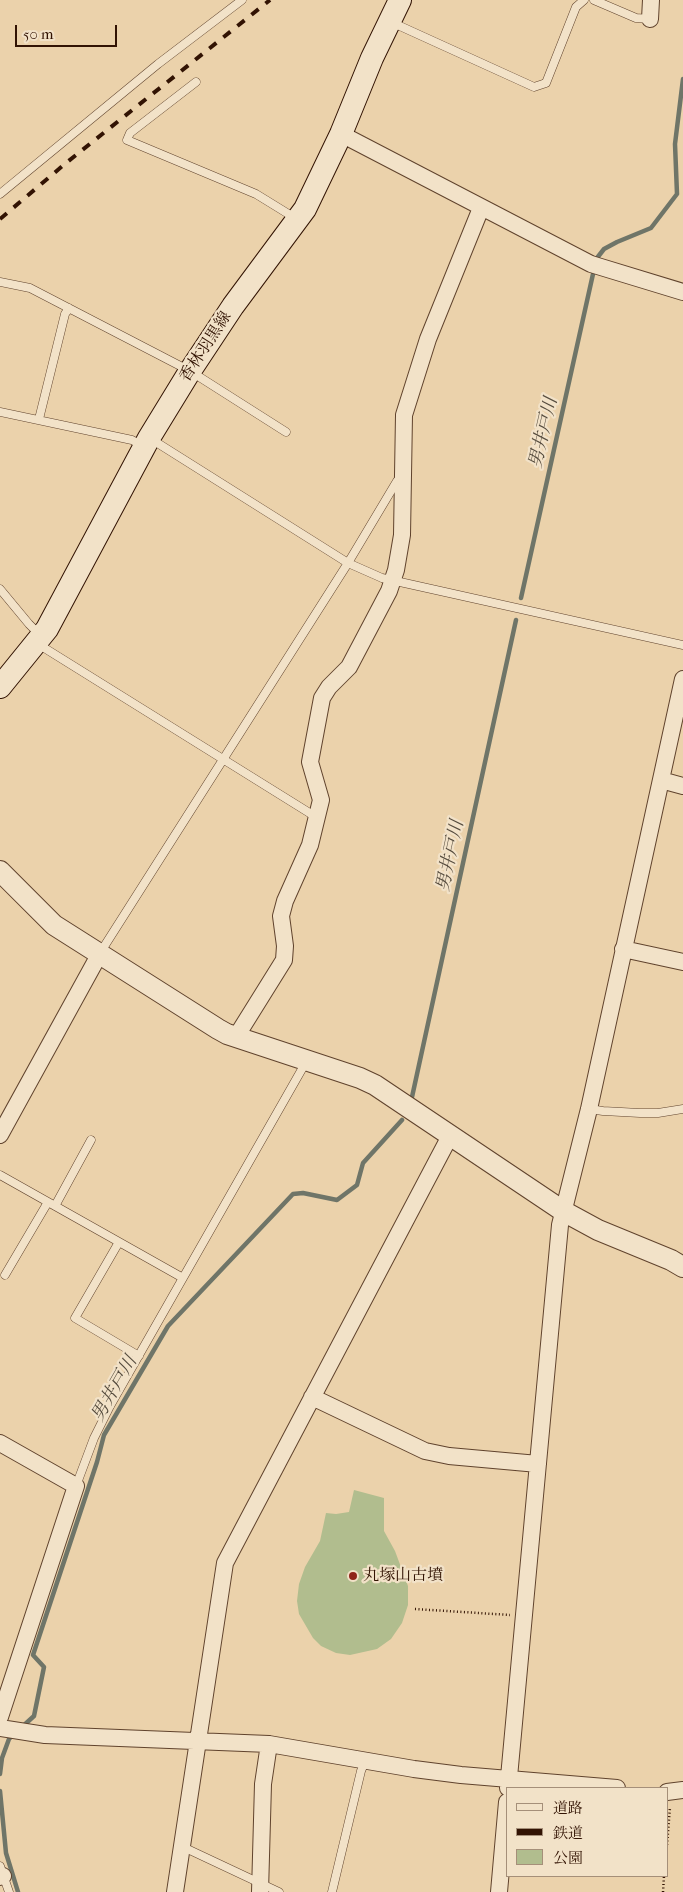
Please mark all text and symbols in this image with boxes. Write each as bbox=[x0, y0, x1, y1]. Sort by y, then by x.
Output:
scale bar bbox=[18, 15, 120, 47]
text: 50 m bbox=[23, 25, 53, 43]
street label: 香林羽黒線 bbox=[176, 308, 236, 386]
water label: 男井戸川 bbox=[525, 395, 563, 471]
water label: 男井戸川 bbox=[433, 819, 469, 893]
water label: 男井戸川 bbox=[88, 1352, 142, 1426]
place label: 丸塚山古墳 bbox=[363, 1566, 443, 1586]
marker: 丸塚山古墳 bbox=[347, 1570, 359, 1582]
legend bbox=[506, 1787, 668, 1877]
text: 道路 bbox=[553, 1799, 583, 1817]
text: 鉄道 bbox=[553, 1824, 583, 1842]
text: 公園 bbox=[553, 1849, 583, 1867]

